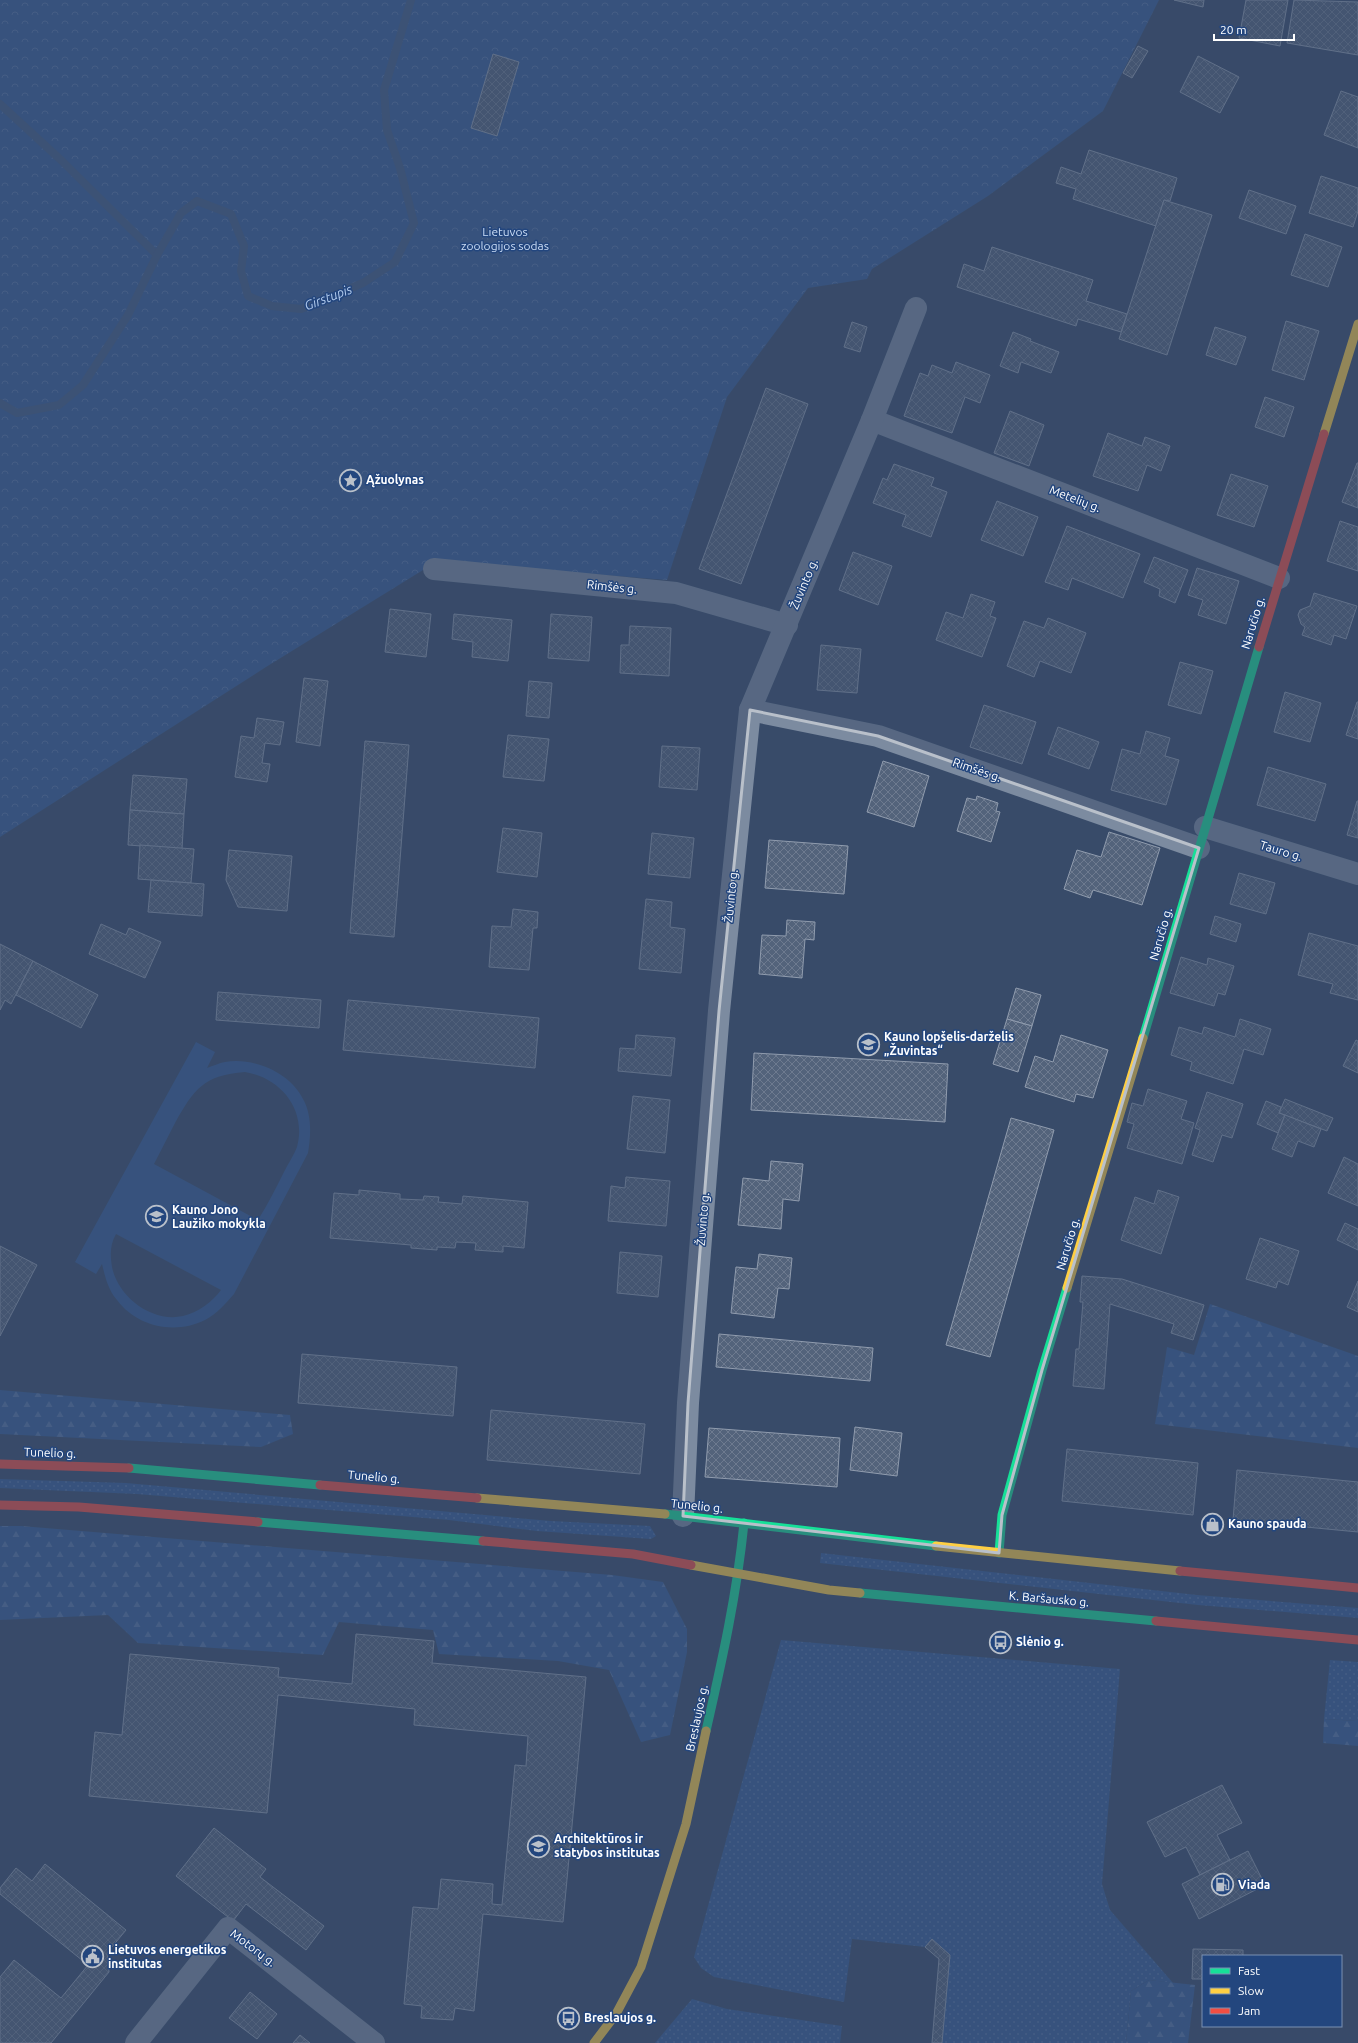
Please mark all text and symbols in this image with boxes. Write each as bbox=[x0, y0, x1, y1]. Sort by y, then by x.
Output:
scale bar bbox=[1214, 16, 1294, 42]
text: 20 m bbox=[1220, 23, 1247, 36]
park label: Lietuvos zoologijos sodas bbox=[461, 225, 549, 252]
water label: Girstupis bbox=[302, 281, 354, 312]
place icon: Ąžuolynas bbox=[337, 467, 363, 493]
place label: Ąžuolynas bbox=[366, 473, 424, 488]
street label: Metelių g. bbox=[1048, 483, 1103, 514]
street label: Žuvinto g. bbox=[787, 557, 820, 611]
street label: Rimšės g. bbox=[586, 577, 638, 596]
street label: Naručio g. bbox=[1238, 595, 1267, 651]
street label: Rimšės g. bbox=[951, 755, 1003, 784]
street label: Tauro g. bbox=[1258, 838, 1304, 863]
street label: Žuvinto g. bbox=[721, 869, 740, 923]
street label: Naručio g. bbox=[1147, 906, 1174, 962]
place label: Kauno lopšelis-darželis „Žuvintas“ bbox=[884, 1030, 1014, 1057]
school or university icon: Kauno lopšelis-darželis „Žuvintas“ bbox=[855, 1031, 881, 1057]
street label: Žuvinto g. bbox=[694, 1192, 711, 1246]
place label: Kauno Jono Laužiko mokykla bbox=[172, 1203, 266, 1230]
school or university icon: Kauno Jono Laužiko mokykla bbox=[143, 1204, 169, 1230]
street label: Naručio g. bbox=[1053, 1216, 1082, 1272]
street label: Tunelio g. bbox=[24, 1445, 76, 1460]
street label: Tunelio g. bbox=[347, 1468, 401, 1485]
street label: Tunelio g. bbox=[670, 1496, 724, 1515]
shop icon: Kauno spauda bbox=[1200, 1511, 1226, 1537]
place label: Kauno spauda bbox=[1228, 1517, 1307, 1530]
street label: K. Baršausko g. bbox=[1008, 1589, 1090, 1608]
bus stop icon: Slėnio g. bbox=[988, 1629, 1014, 1655]
place label: Slėnio g. bbox=[1016, 1635, 1064, 1648]
street label: Breslaujos g. bbox=[683, 1683, 710, 1752]
place label: Architektūros ir statybos institutas bbox=[554, 1832, 660, 1859]
school or university icon: Architektūros ir statybos institutas bbox=[526, 1833, 552, 1859]
fuel station icon: Viada bbox=[1210, 1872, 1236, 1898]
place label: Viada bbox=[1238, 1878, 1270, 1891]
street label: Motorų g. bbox=[228, 1926, 278, 1969]
place label: Lietuvos energetikos institutas bbox=[108, 1943, 227, 1970]
public building icon: Lietuvos energetikos institutas bbox=[79, 1944, 105, 1970]
legend bbox=[1202, 1955, 1342, 2027]
text: Fast bbox=[1238, 1964, 1260, 1977]
text: Slow bbox=[1238, 1984, 1264, 1997]
text: Jam bbox=[1238, 2004, 1260, 2017]
bus stop icon: Breslaujos g. bbox=[556, 2005, 582, 2031]
place label: Breslaujos g. bbox=[584, 2011, 656, 2024]

